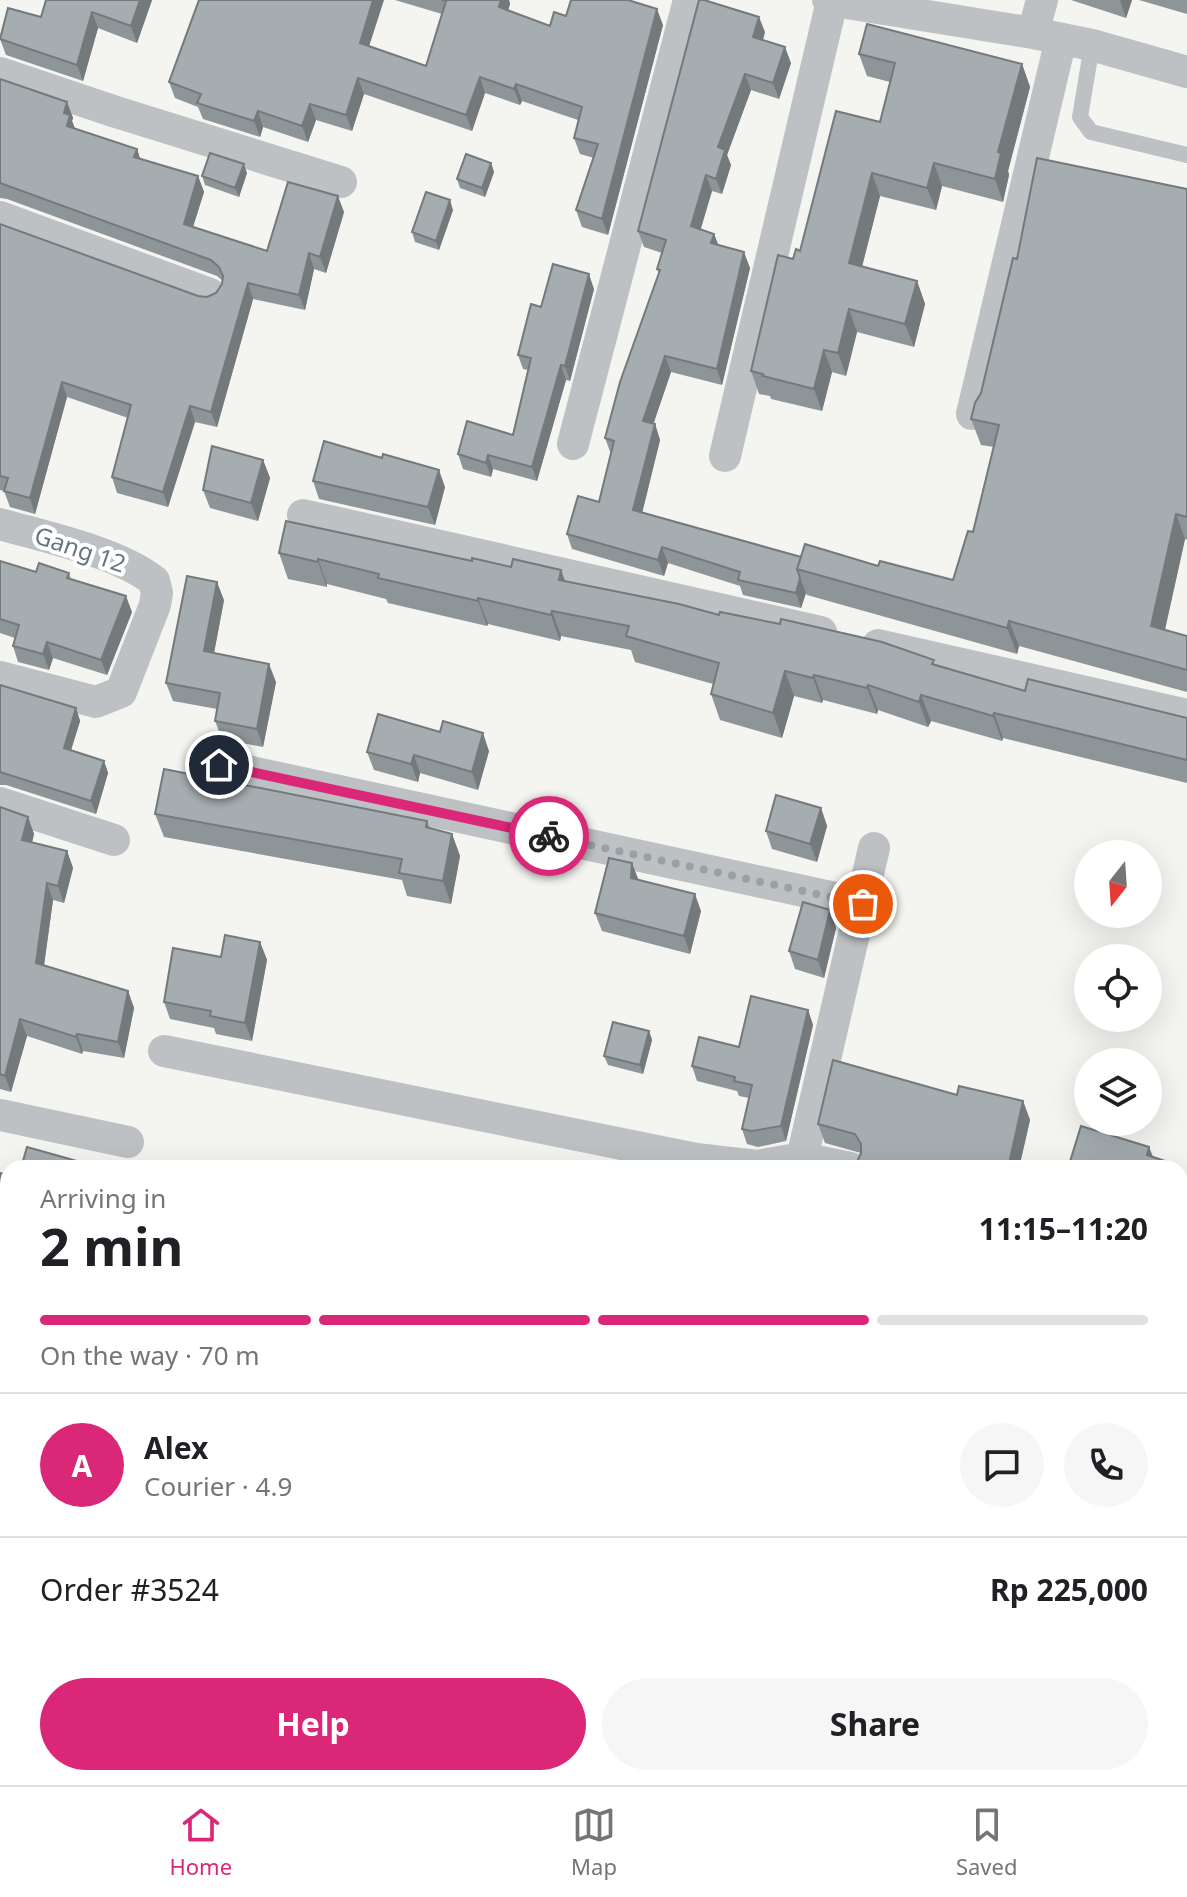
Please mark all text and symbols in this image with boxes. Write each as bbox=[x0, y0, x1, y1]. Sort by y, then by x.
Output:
street label: Gang 12 bbox=[31, 518, 130, 580]
pin bbox=[185, 731, 253, 799]
icon: home bbox=[197, 743, 241, 787]
courier bbox=[509, 796, 589, 876]
icon: bike bbox=[527, 814, 571, 858]
north arrow bbox=[1074, 840, 1162, 928]
map controls bbox=[1074, 840, 1162, 1136]
pin bbox=[829, 870, 897, 938]
icon: bag bbox=[841, 882, 885, 926]
button: locate bbox=[1074, 944, 1162, 1032]
button: layers bbox=[1074, 1048, 1162, 1136]
text: Arriving in bbox=[40, 1180, 166, 1216]
text: 11:15–11:20 bbox=[979, 1208, 1148, 1249]
text: 2 min bbox=[40, 1210, 183, 1281]
text: On the way · 70 m bbox=[40, 1337, 260, 1373]
button: chat bbox=[960, 1423, 1044, 1507]
button: phone bbox=[1064, 1423, 1148, 1507]
text: Alex bbox=[144, 1427, 208, 1468]
text: A bbox=[72, 1445, 92, 1486]
text: Courier · 4.9 bbox=[144, 1468, 292, 1504]
text: Order #3524 bbox=[40, 1569, 219, 1610]
text: Rp 225,000 bbox=[990, 1569, 1148, 1610]
button: Help bbox=[40, 1678, 586, 1770]
button: Share bbox=[602, 1678, 1148, 1770]
tab: Home bbox=[170, 1803, 232, 1881]
tab: Map bbox=[571, 1803, 617, 1881]
tab: Saved bbox=[956, 1803, 1017, 1881]

